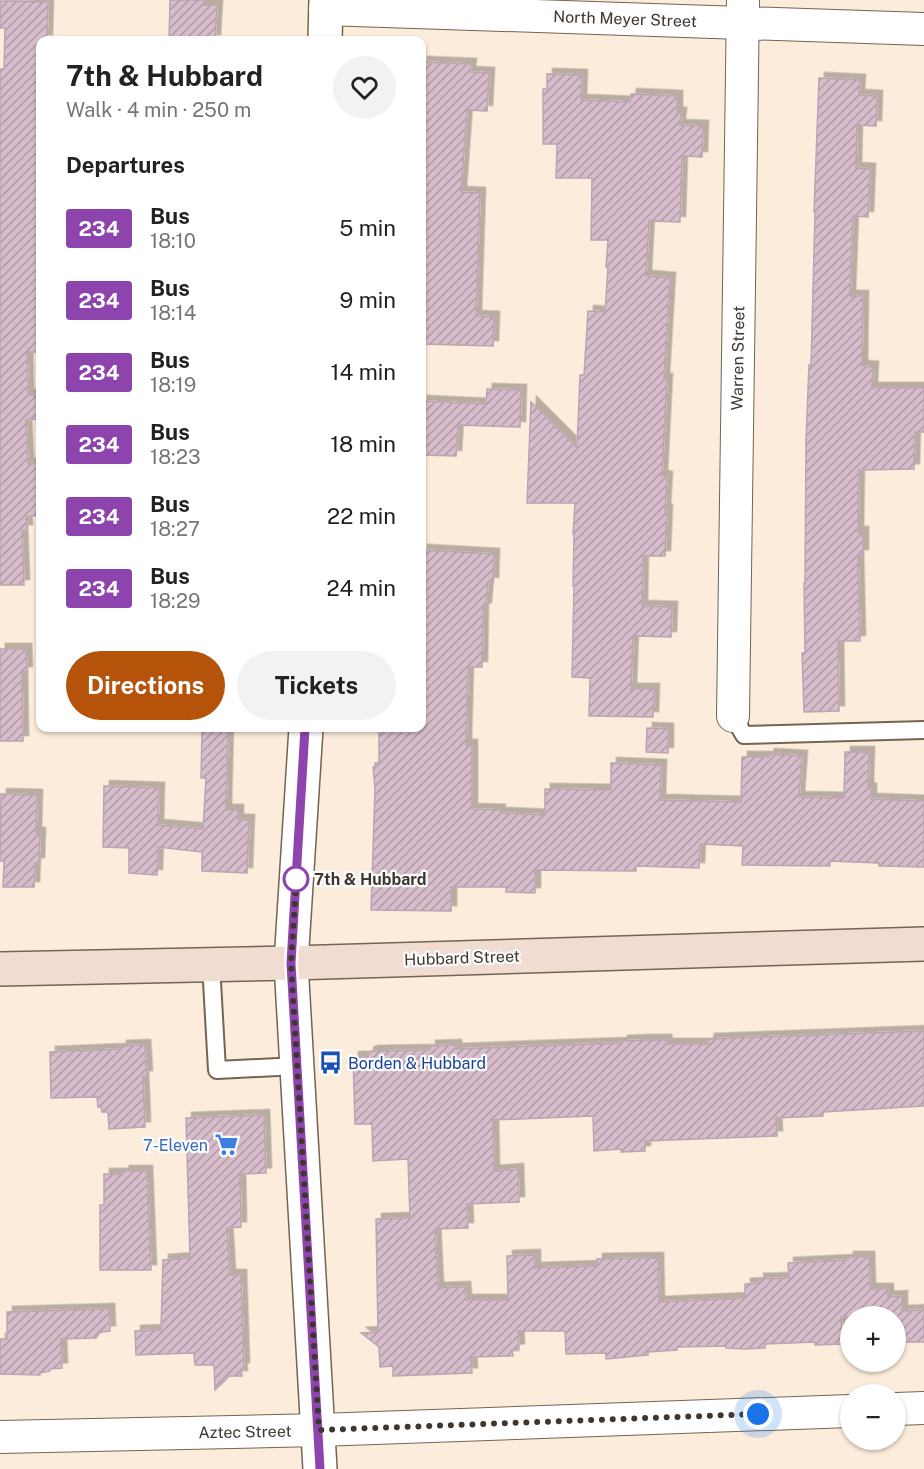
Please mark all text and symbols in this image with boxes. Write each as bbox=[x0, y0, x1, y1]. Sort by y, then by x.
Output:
street label: North Meyer Street bbox=[553, 7, 697, 31]
button: heart bbox=[333, 56, 396, 119]
text: 7th & Hubbard bbox=[66, 59, 263, 92]
text: Walk · 4 min · 250 m bbox=[66, 98, 251, 122]
text: Departures bbox=[66, 152, 185, 178]
text: Bus bbox=[150, 203, 190, 229]
text: 5 min bbox=[339, 215, 396, 241]
text: 234 bbox=[78, 216, 120, 241]
text: 18:10 bbox=[150, 229, 196, 253]
text: Bus bbox=[150, 275, 190, 301]
text: 9 min bbox=[340, 287, 396, 313]
text: 234 bbox=[78, 288, 120, 313]
text: 18:14 bbox=[150, 301, 196, 325]
street label: Warren Street bbox=[728, 305, 748, 411]
text: Bus bbox=[150, 347, 190, 373]
text: 14 min bbox=[331, 359, 396, 385]
text: 234 bbox=[78, 360, 120, 385]
text: 18:19 bbox=[150, 373, 196, 397]
text: Bus bbox=[150, 419, 190, 445]
text: 18 min bbox=[330, 431, 396, 457]
text: 234 bbox=[78, 432, 120, 457]
text: 18:23 bbox=[150, 445, 201, 469]
text: Bus bbox=[150, 491, 190, 517]
text: 22 min bbox=[327, 503, 396, 529]
text: 234 bbox=[78, 504, 120, 529]
text: 18:27 bbox=[150, 517, 200, 541]
text: Bus bbox=[150, 563, 190, 589]
text: 24 min bbox=[326, 575, 396, 601]
text: 234 bbox=[78, 576, 120, 601]
text: 18:29 bbox=[150, 589, 200, 613]
button: Directions bbox=[66, 651, 225, 720]
button: Tickets bbox=[237, 651, 396, 720]
marker: 7th & Hubbard bbox=[283, 866, 309, 892]
place label: 7th & Hubbard bbox=[314, 870, 427, 889]
street label: Hubbard Street bbox=[404, 946, 520, 970]
bus stop icon: Borden & Hubbard bbox=[317, 1050, 343, 1076]
place label: Borden & Hubbard bbox=[348, 1054, 486, 1073]
supermarket icon: 7-Eleven bbox=[213, 1132, 239, 1158]
place label: 7-Eleven bbox=[143, 1136, 208, 1155]
map controls bbox=[840, 1306, 906, 1450]
button: + bbox=[840, 1306, 906, 1372]
button: − bbox=[840, 1384, 906, 1450]
your location bbox=[743, 1399, 773, 1429]
street label: Aztec Street bbox=[198, 1422, 292, 1442]

